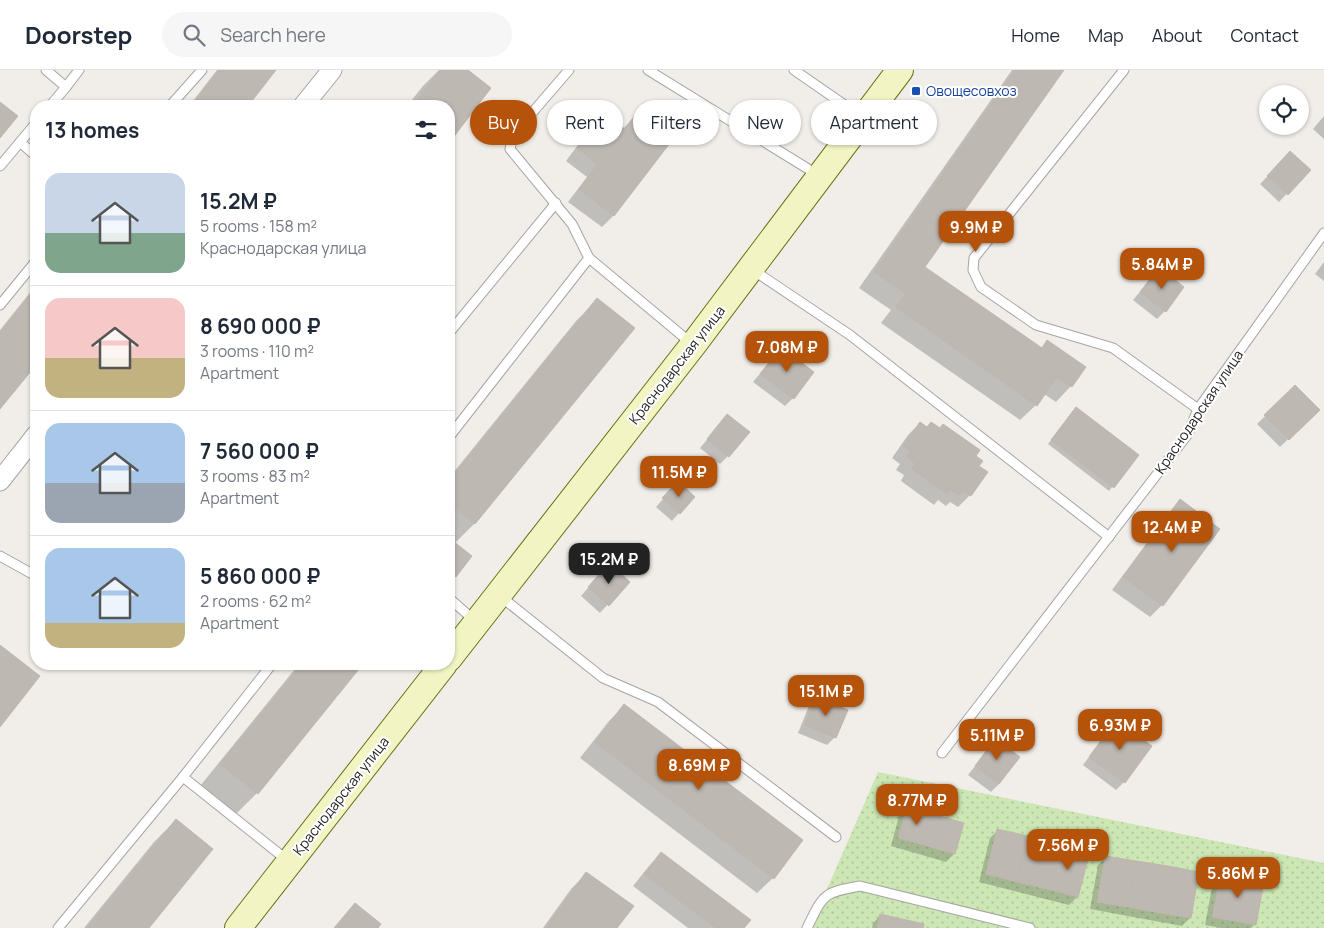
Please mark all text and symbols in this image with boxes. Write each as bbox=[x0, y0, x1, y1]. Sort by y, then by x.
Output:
search box bbox=[162, 12, 512, 57]
text: Doorstep bbox=[25, 18, 132, 51]
icon: search bbox=[180, 21, 208, 49]
text: Search here bbox=[220, 22, 326, 48]
text: Home bbox=[1011, 23, 1060, 47]
text: Map bbox=[1088, 23, 1124, 47]
text: About bbox=[1152, 23, 1202, 47]
text: Contact bbox=[1230, 23, 1299, 47]
place label: Овощесовхоз bbox=[926, 81, 1017, 100]
marker: Овощесовхоз bbox=[910, 85, 922, 97]
map controls bbox=[1259, 85, 1309, 135]
button: locate bbox=[1259, 85, 1309, 135]
chip: Buy bbox=[470, 100, 537, 145]
chip: Rent bbox=[547, 100, 623, 145]
chip: Filters bbox=[633, 100, 719, 145]
chip: New bbox=[729, 100, 801, 145]
chip: Apartment bbox=[811, 100, 937, 145]
text: 13 homes bbox=[45, 116, 139, 144]
icon: filters bbox=[412, 116, 440, 144]
text: 15.2M ₽ bbox=[200, 187, 277, 215]
icon: home bbox=[85, 193, 145, 253]
pin: 9.9M ₽ bbox=[935, 210, 1017, 253]
text: 5 rooms · 158 m² bbox=[200, 215, 317, 237]
text: 9.9M ₽ bbox=[950, 216, 1002, 238]
text: Краснодарская улица bbox=[200, 237, 367, 259]
pin: 5.84M ₽ bbox=[1116, 248, 1208, 290]
text: 5.84M ₽ bbox=[1131, 253, 1193, 275]
street label: Краснодарская улица bbox=[624, 301, 729, 428]
text: 8 690 000 ₽ bbox=[200, 312, 321, 340]
icon: home bbox=[85, 318, 145, 378]
pin: 7.08M ₽ bbox=[741, 330, 833, 373]
text: 7.08M ₽ bbox=[756, 336, 818, 358]
text: 3 rooms · 110 m² bbox=[200, 340, 314, 362]
street label: Краснодарская улица bbox=[1150, 346, 1247, 477]
text: Apartment bbox=[200, 362, 279, 384]
text: 7 560 000 ₽ bbox=[200, 437, 319, 465]
icon: home bbox=[85, 443, 145, 503]
pin: 11.5M ₽ bbox=[633, 456, 725, 498]
text: 11.5M ₽ bbox=[651, 461, 707, 483]
text: 3 rooms · 83 m² bbox=[200, 465, 310, 487]
text: Apartment bbox=[200, 487, 279, 509]
pin: 12.4M ₽ bbox=[1126, 510, 1218, 553]
text: 12.4M ₽ bbox=[1143, 516, 1201, 538]
pin: 15.2M ₽ bbox=[563, 542, 655, 585]
text: 15.2M ₽ bbox=[580, 548, 638, 570]
text: 5 860 000 ₽ bbox=[200, 562, 320, 590]
icon: home bbox=[85, 568, 145, 628]
text: 2 rooms · 62 m² bbox=[200, 590, 311, 612]
text: Apartment bbox=[200, 612, 279, 634]
pin: 15.1M ₽ bbox=[780, 674, 872, 717]
text: 15.1M ₽ bbox=[799, 680, 853, 702]
pin: 6.93M ₽ bbox=[1074, 708, 1166, 751]
text: 6.93M ₽ bbox=[1089, 714, 1151, 736]
pin: 5.11M ₽ bbox=[951, 718, 1043, 761]
text: 5.11M ₽ bbox=[970, 724, 1024, 746]
street label: Краснодарская улица bbox=[288, 732, 393, 859]
pin: 8.69M ₽ bbox=[653, 748, 745, 791]
text: 8.69M ₽ bbox=[668, 754, 730, 776]
pin: 8.77M ₽ bbox=[871, 784, 963, 826]
text: 8.77M ₽ bbox=[887, 789, 947, 811]
pin: 7.56M ₽ bbox=[1022, 828, 1114, 871]
text: 7.56M ₽ bbox=[1038, 834, 1098, 856]
pin: 5.86M ₽ bbox=[1192, 856, 1284, 899]
text: 5.86M ₽ bbox=[1207, 862, 1269, 884]

